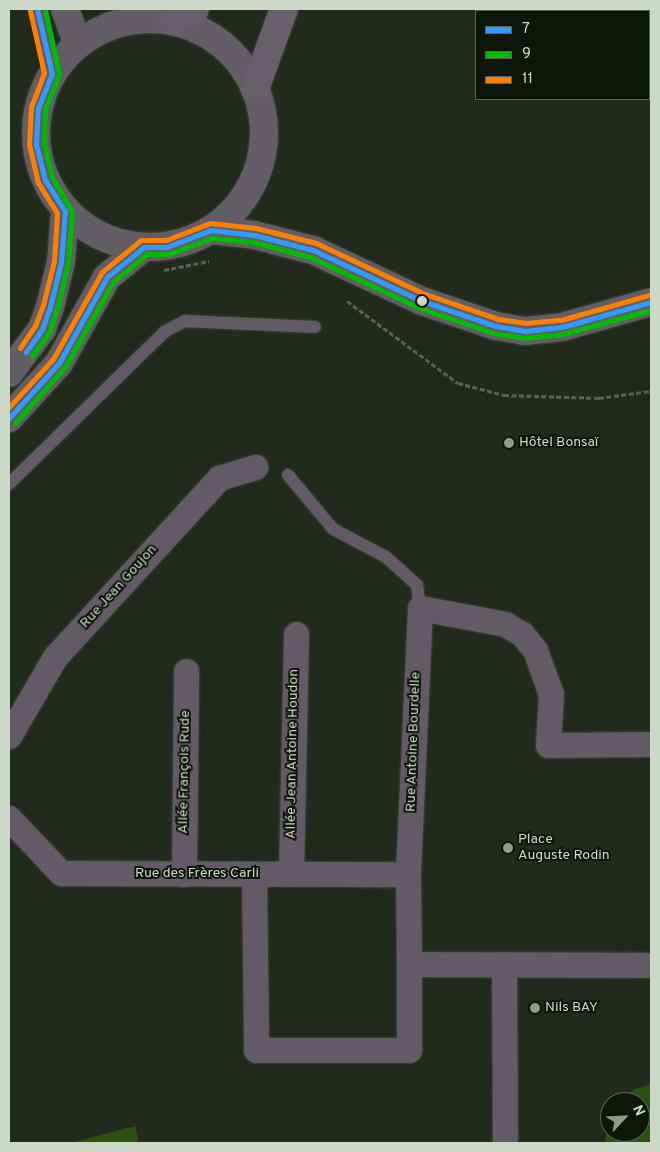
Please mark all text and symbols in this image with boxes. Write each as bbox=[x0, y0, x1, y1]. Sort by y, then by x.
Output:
legend bbox=[475, 10, 650, 100]
text: 7 bbox=[522, 20, 530, 39]
text: 9 bbox=[522, 45, 531, 64]
text: 11 bbox=[522, 70, 533, 89]
unlabelled marker bbox=[417, 296, 427, 306]
place label: Hôtel Bonsaï bbox=[519, 435, 598, 451]
marker: Hôtel Bonsaï bbox=[503, 437, 515, 449]
street label: Rue Jean Goujon bbox=[77, 542, 161, 632]
street label: Allée Jean Antoine Houdon bbox=[283, 669, 303, 839]
street label: Rue Antoine Bourdelle bbox=[403, 671, 425, 813]
street label: Allée François Rude bbox=[176, 710, 194, 834]
place label: Place Auguste Rodin bbox=[518, 832, 610, 864]
marker: Place Auguste Rodin bbox=[502, 842, 514, 854]
street label: Rue des Frères Carli bbox=[135, 866, 259, 882]
place label: Nils BAY bbox=[545, 1000, 598, 1016]
marker: Nils BAY bbox=[529, 1002, 541, 1014]
north arrow bbox=[600, 1092, 650, 1142]
text: N bbox=[628, 1103, 648, 1119]

